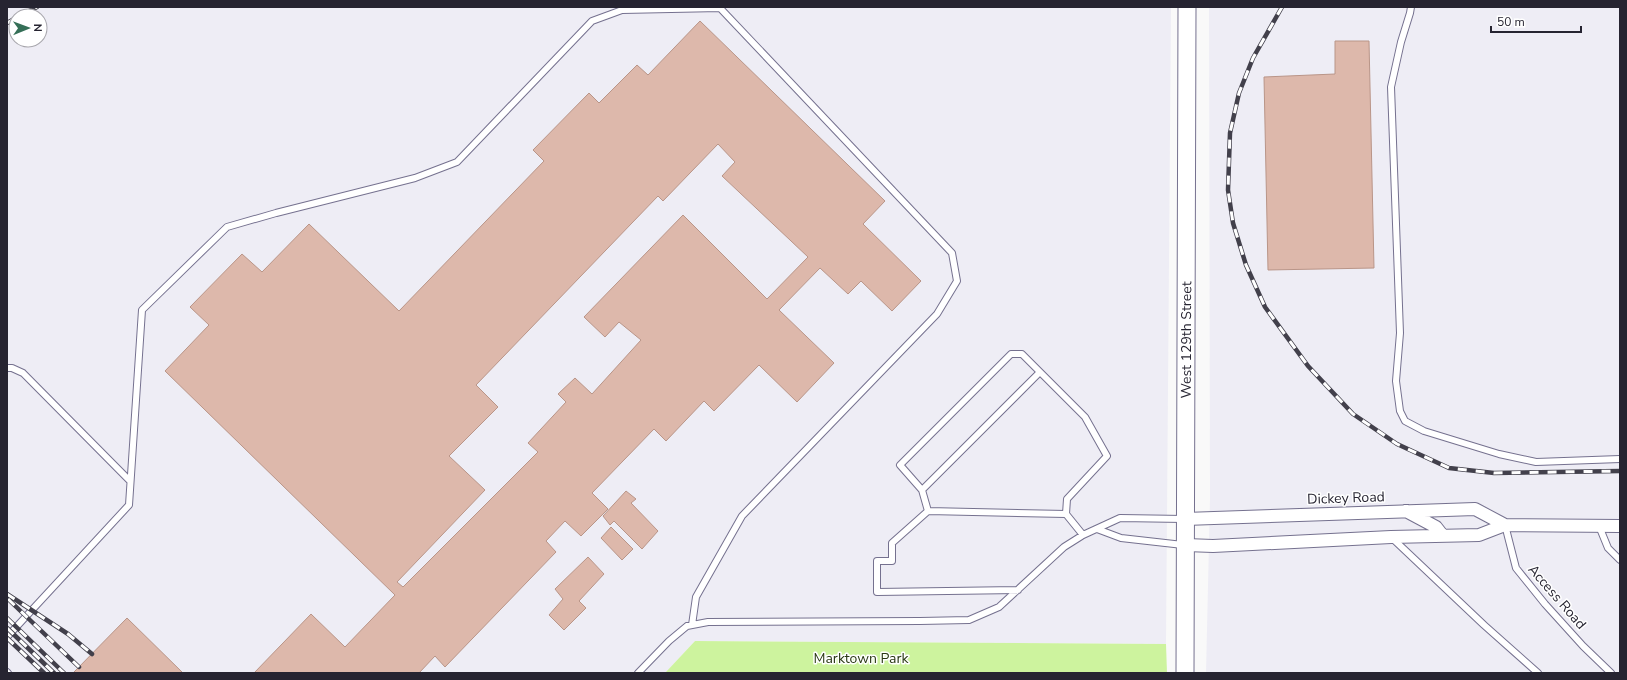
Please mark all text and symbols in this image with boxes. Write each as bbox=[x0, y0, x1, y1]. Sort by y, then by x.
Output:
north arrow bbox=[8, 8, 48, 48]
scale bar bbox=[1491, 8, 1581, 34]
text: 50 m bbox=[1497, 14, 1525, 30]
text: N bbox=[30, 24, 45, 32]
street label: West 129th Street bbox=[1176, 281, 1196, 399]
street label: Dickey Road bbox=[1307, 487, 1385, 509]
street label: Access Road bbox=[1524, 561, 1590, 633]
park label: Marktown Park bbox=[813, 649, 910, 668]

